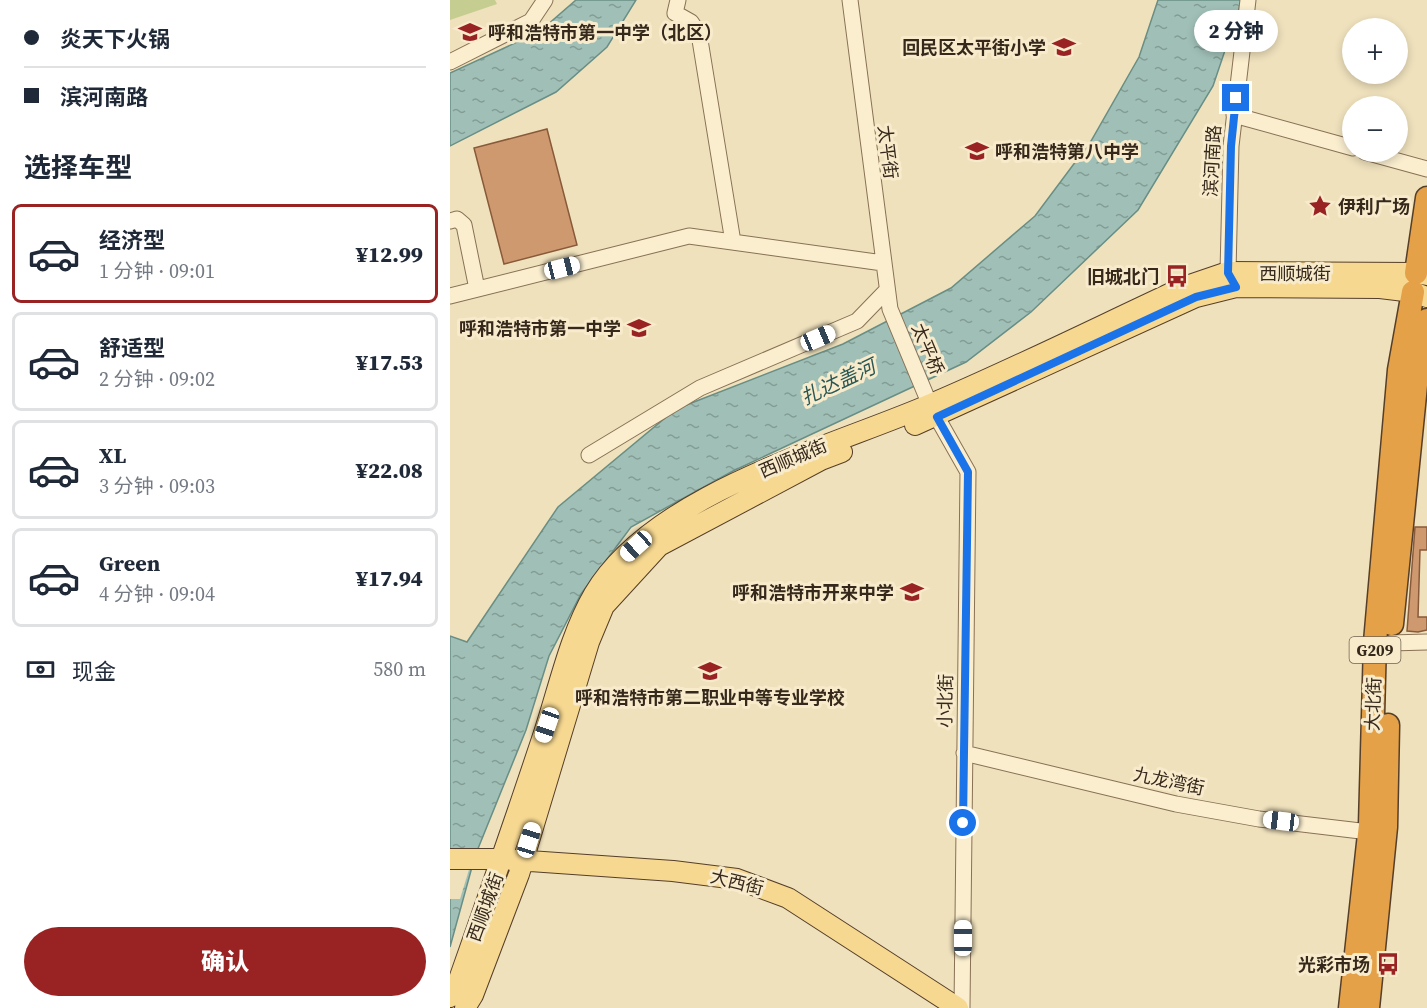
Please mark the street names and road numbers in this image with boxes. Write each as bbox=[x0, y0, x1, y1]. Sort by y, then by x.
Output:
street label: 太平街 bbox=[872, 124, 904, 180]
street label: 滨河南路 bbox=[1198, 124, 1226, 198]
street label: 西顺城街 bbox=[1259, 261, 1331, 286]
street label: 太平桥 bbox=[906, 319, 950, 379]
street label: 西顺城街 bbox=[755, 432, 831, 484]
road number: G209 bbox=[1350, 637, 1400, 663]
street label: 小北街 bbox=[932, 674, 958, 728]
street label: 大北街 bbox=[1360, 677, 1386, 731]
street label: 九龙湾街 bbox=[1131, 761, 1207, 801]
street label: 大西街 bbox=[708, 863, 766, 901]
street label: 西顺城街 bbox=[461, 869, 509, 945]

